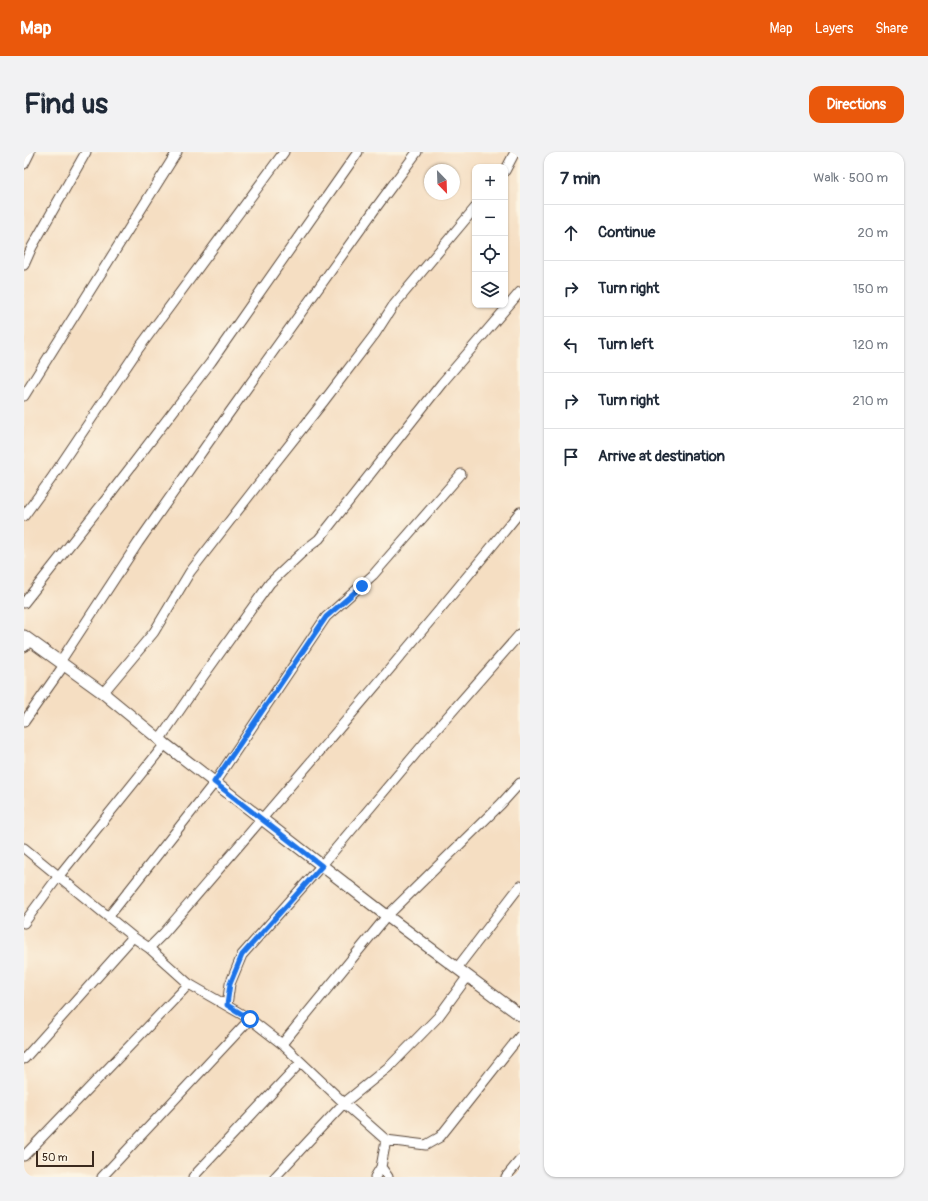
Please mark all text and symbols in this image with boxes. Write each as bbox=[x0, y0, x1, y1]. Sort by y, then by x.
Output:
text: Map bbox=[20, 16, 51, 40]
text: Map bbox=[770, 20, 793, 37]
text: Layers bbox=[815, 20, 853, 37]
text: Share bbox=[875, 20, 908, 37]
button: Directions bbox=[809, 86, 904, 123]
text: Find us bbox=[24, 87, 108, 122]
north arrow bbox=[424, 164, 460, 200]
map controls bbox=[472, 164, 508, 308]
button: + bbox=[472, 164, 508, 200]
text: 7 min bbox=[560, 168, 600, 189]
text: Walk · 500 m bbox=[813, 170, 888, 186]
button: − bbox=[472, 200, 508, 236]
icon: ahead bbox=[560, 222, 582, 244]
text: Continue bbox=[598, 223, 656, 242]
text: 20 m bbox=[857, 225, 888, 241]
button: locate bbox=[472, 236, 508, 272]
button: layers bbox=[472, 272, 508, 308]
icon: right bbox=[560, 278, 582, 300]
text: Turn right bbox=[598, 279, 659, 298]
text: 150 m bbox=[853, 281, 888, 297]
icon: left bbox=[560, 334, 582, 356]
text: Turn left bbox=[598, 335, 654, 354]
text: 120 m bbox=[852, 337, 888, 353]
icon: right bbox=[560, 390, 582, 412]
text: Turn right bbox=[598, 391, 659, 410]
text: 210 m bbox=[852, 393, 888, 409]
icon: arrive bbox=[560, 446, 582, 468]
text: Arrive at destination bbox=[598, 447, 725, 466]
route end bbox=[353, 577, 371, 595]
route start bbox=[241, 1010, 259, 1028]
scale bar bbox=[36, 1149, 94, 1168]
text: 50 m bbox=[42, 1151, 68, 1164]

